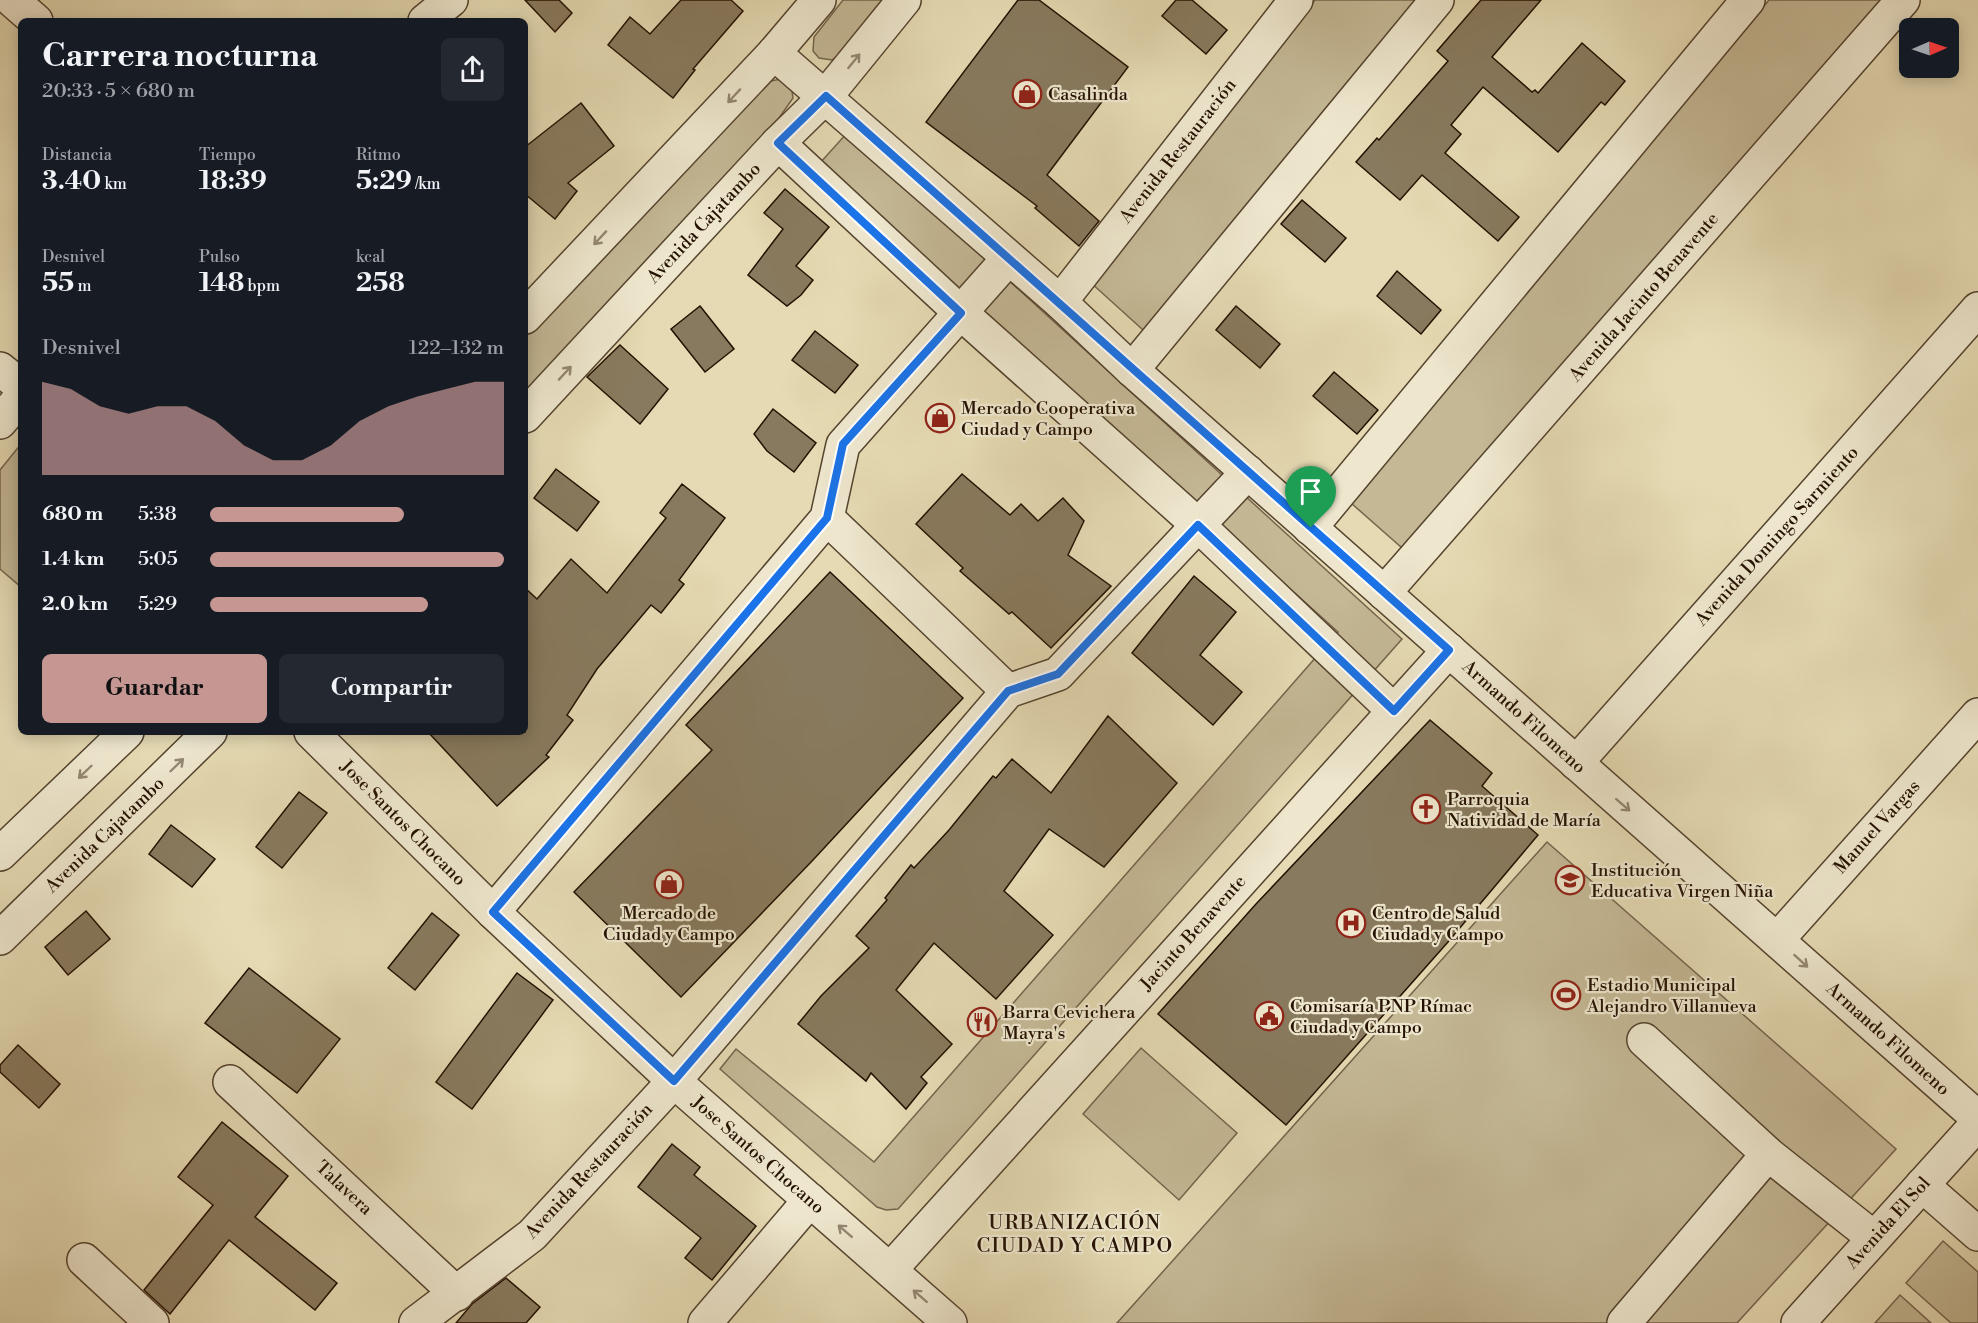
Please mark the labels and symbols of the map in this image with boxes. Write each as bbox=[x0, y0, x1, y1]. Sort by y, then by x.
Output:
north arrow bbox=[1899, 18, 1959, 78]
one-way arrow bbox=[848, 53, 861, 69]
street label: Avenida Restauración bbox=[1114, 74, 1242, 229]
shop icon: Casalinda bbox=[1011, 78, 1043, 110]
place label: Casalinda bbox=[1048, 83, 1129, 106]
one-way arrow bbox=[726, 88, 741, 103]
street label: Avenida Cajatambo bbox=[641, 158, 766, 289]
street label: Avenida Jacinto Benavente bbox=[1564, 208, 1724, 387]
one-way arrow bbox=[593, 230, 607, 245]
one-way arrow bbox=[558, 366, 572, 381]
place label: Mercado Cooperativa Ciudad y Campo bbox=[961, 397, 1136, 441]
shop icon: Mercado Cooperativa Ciudad y Campo bbox=[924, 402, 956, 434]
street label: Avenida Domingo Sarmiento bbox=[1689, 441, 1864, 631]
pin bbox=[1285, 466, 1336, 528]
street label: Armando Filomeno bbox=[1457, 655, 1591, 779]
street label: Jose Santos Chocano bbox=[334, 754, 471, 891]
one-way arrow bbox=[169, 757, 184, 772]
one-way arrow bbox=[77, 765, 92, 780]
street label: Avenida Cajatambo bbox=[40, 772, 170, 899]
street label: Manuel Vargas bbox=[1829, 775, 1925, 879]
place label: Parroquia Natividad de María bbox=[1447, 788, 1602, 832]
church icon: Parroquia Natividad de María bbox=[1410, 793, 1442, 825]
one-way arrow bbox=[1615, 798, 1631, 811]
place label: Institución Educativa Virgen Niña bbox=[1591, 859, 1774, 903]
school or university icon: Institución Educativa Virgen Niña bbox=[1554, 864, 1586, 896]
shop icon: Mercado de Ciudad y Campo bbox=[653, 868, 685, 900]
street label: Jacinto Benavente bbox=[1134, 870, 1251, 996]
place label: Mercado de Ciudad y Campo bbox=[603, 902, 735, 946]
place label: Centro de Salud Ciudad y Campo bbox=[1372, 902, 1504, 946]
hospital icon: Centro de Salud Ciudad y Campo bbox=[1335, 907, 1367, 939]
one-way arrow bbox=[1793, 954, 1808, 968]
place label: Estadio Municipal Alejandro Villanueva bbox=[1586, 974, 1758, 1018]
street label: Armando Filomeno bbox=[1821, 977, 1955, 1101]
sports icon: Estadio Municipal Alejandro Villanueva bbox=[1550, 979, 1582, 1011]
place label: Comisaría PNP Rímac Ciudad y Campo bbox=[1290, 995, 1472, 1039]
public building icon: Comisaría PNP Rímac Ciudad y Campo bbox=[1253, 1000, 1285, 1032]
place label: Barra Cevichera Mayra's bbox=[1002, 1001, 1136, 1045]
restaurant icon: Barra Cevichera Mayra's bbox=[966, 1006, 998, 1038]
street label: Jose Santos Chocano bbox=[686, 1090, 829, 1219]
street label: Avenida Restauración bbox=[520, 1098, 658, 1244]
street label: Talavera bbox=[311, 1156, 378, 1221]
street label: Avenida El Sol bbox=[1840, 1172, 1936, 1275]
district label: URBANIZACIÓN CIUDAD Y CAMPO bbox=[976, 1210, 1174, 1259]
one-way arrow bbox=[838, 1224, 853, 1238]
one-way arrow bbox=[913, 1289, 928, 1303]

